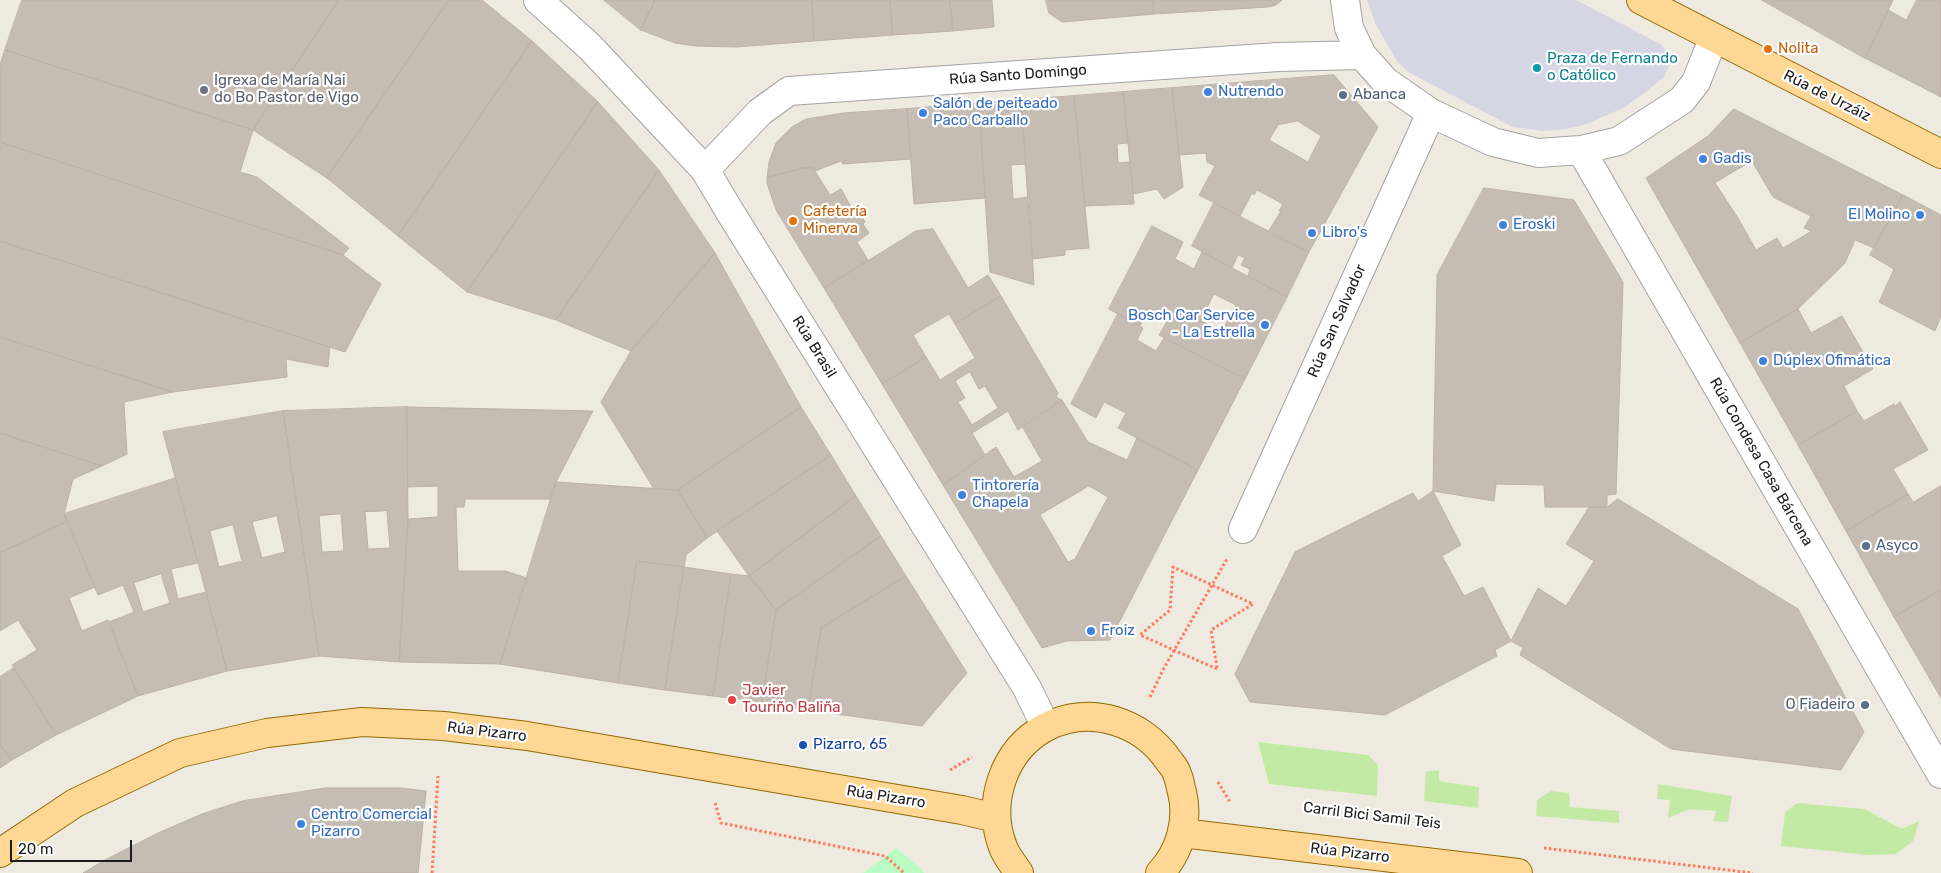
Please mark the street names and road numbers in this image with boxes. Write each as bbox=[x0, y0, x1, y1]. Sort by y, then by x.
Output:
street label: Rúa Santo Domingo bbox=[948, 61, 1088, 89]
street label: Rúa de Urzáiz bbox=[1780, 66, 1874, 126]
street label: Rúa San Salvador bbox=[1304, 262, 1370, 380]
street label: Rúa Brasil bbox=[788, 313, 840, 381]
street label: Rúa Condesa Casa Bárcena bbox=[1705, 375, 1817, 549]
street label: Rúa Pizarro bbox=[446, 718, 528, 746]
street label: Rúa Pizarro bbox=[845, 782, 927, 812]
street label: Carril Bici Samil Teis bbox=[1302, 799, 1442, 833]
street label: Rúa Pizarro bbox=[1309, 839, 1391, 867]

